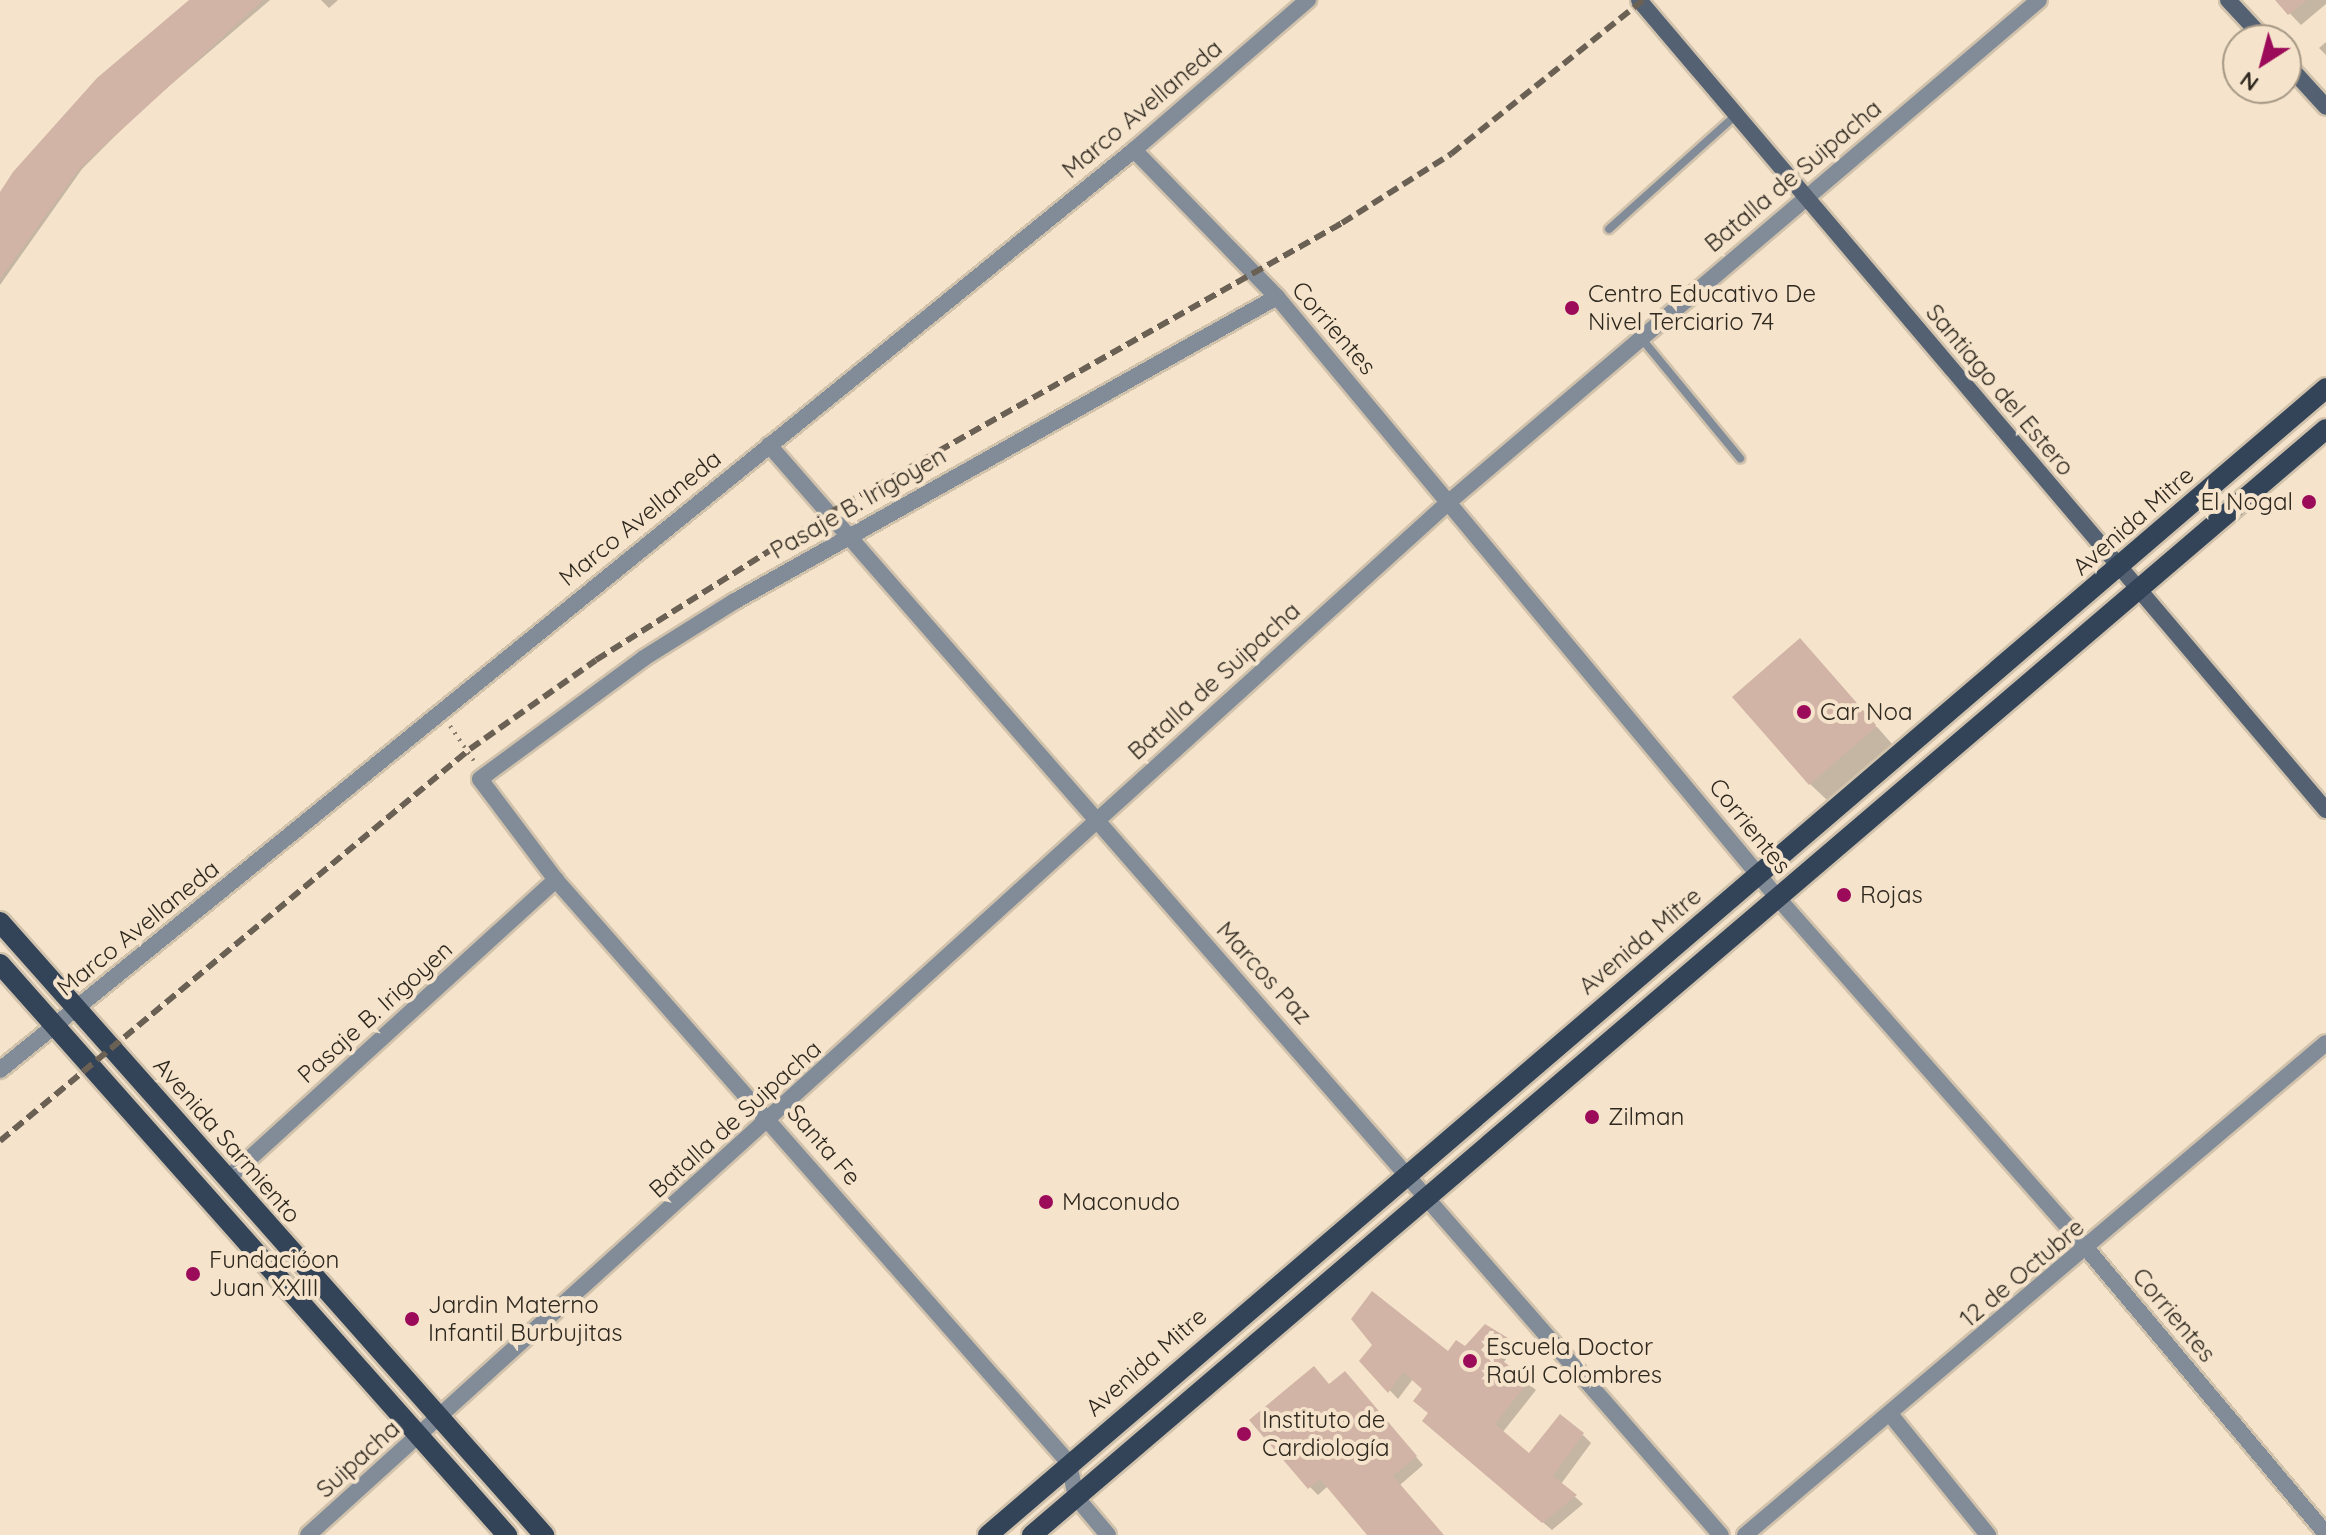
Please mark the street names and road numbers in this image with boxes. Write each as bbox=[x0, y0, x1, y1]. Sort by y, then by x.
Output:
street label: Marco Avellaneda bbox=[1056, 34, 1228, 184]
street label: Batalla de Suipacha bbox=[1699, 94, 1887, 258]
street label: Corrientes bbox=[1286, 276, 1382, 380]
street label: Santiago del Estero bbox=[1920, 298, 2080, 482]
street label: Pasaje B. Irigoyen bbox=[765, 441, 951, 565]
street label: Marco Avellaneda bbox=[553, 444, 727, 592]
street label: Avenida Mitre bbox=[2067, 461, 2199, 581]
street label: Batalla de Suipacha bbox=[1122, 596, 1306, 766]
street label: Corrientes bbox=[1703, 773, 1797, 879]
street label: Marco Avellaneda bbox=[51, 854, 225, 1002]
street label: Avenida Mitre bbox=[1573, 881, 1707, 1001]
street label: Marcos Paz bbox=[1210, 916, 1318, 1030]
street label: Pasaje B. Irigoyen bbox=[292, 935, 458, 1089]
street label: Batalla de Suipacha bbox=[643, 1034, 827, 1204]
street label: Avenida Sarmiento bbox=[147, 1051, 307, 1229]
street label: Santa Fe bbox=[781, 1099, 867, 1191]
street label: 12 de Octubre bbox=[1954, 1213, 2090, 1333]
street label: Corrientes bbox=[2126, 1262, 2222, 1368]
street label: Avenida Mitre bbox=[1080, 1302, 1212, 1422]
street label: Suipacha bbox=[310, 1414, 406, 1504]

